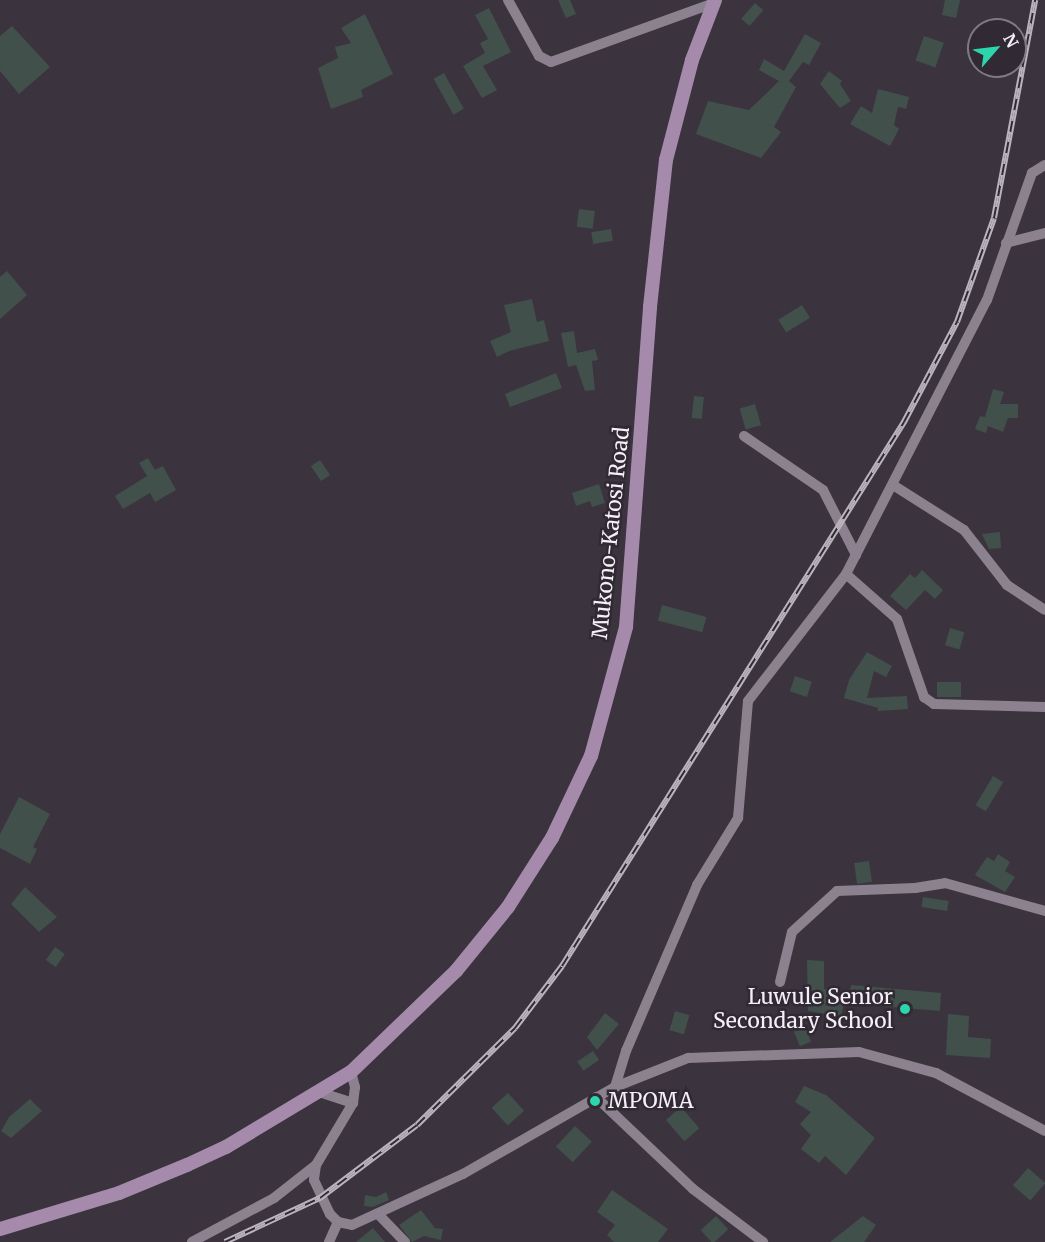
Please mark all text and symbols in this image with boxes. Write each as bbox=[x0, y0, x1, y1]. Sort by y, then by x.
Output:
north arrow bbox=[967, 18, 1027, 78]
text: N bbox=[999, 30, 1023, 51]
street label: Mukono-Katosi Road bbox=[587, 426, 635, 640]
place label: Luwule Senior Secondary School bbox=[713, 984, 893, 1034]
marker: Luwule Senior Secondary School bbox=[898, 1002, 912, 1016]
place label: MPOMA bbox=[608, 1088, 694, 1114]
marker: MPOMA bbox=[586, 1092, 604, 1110]

